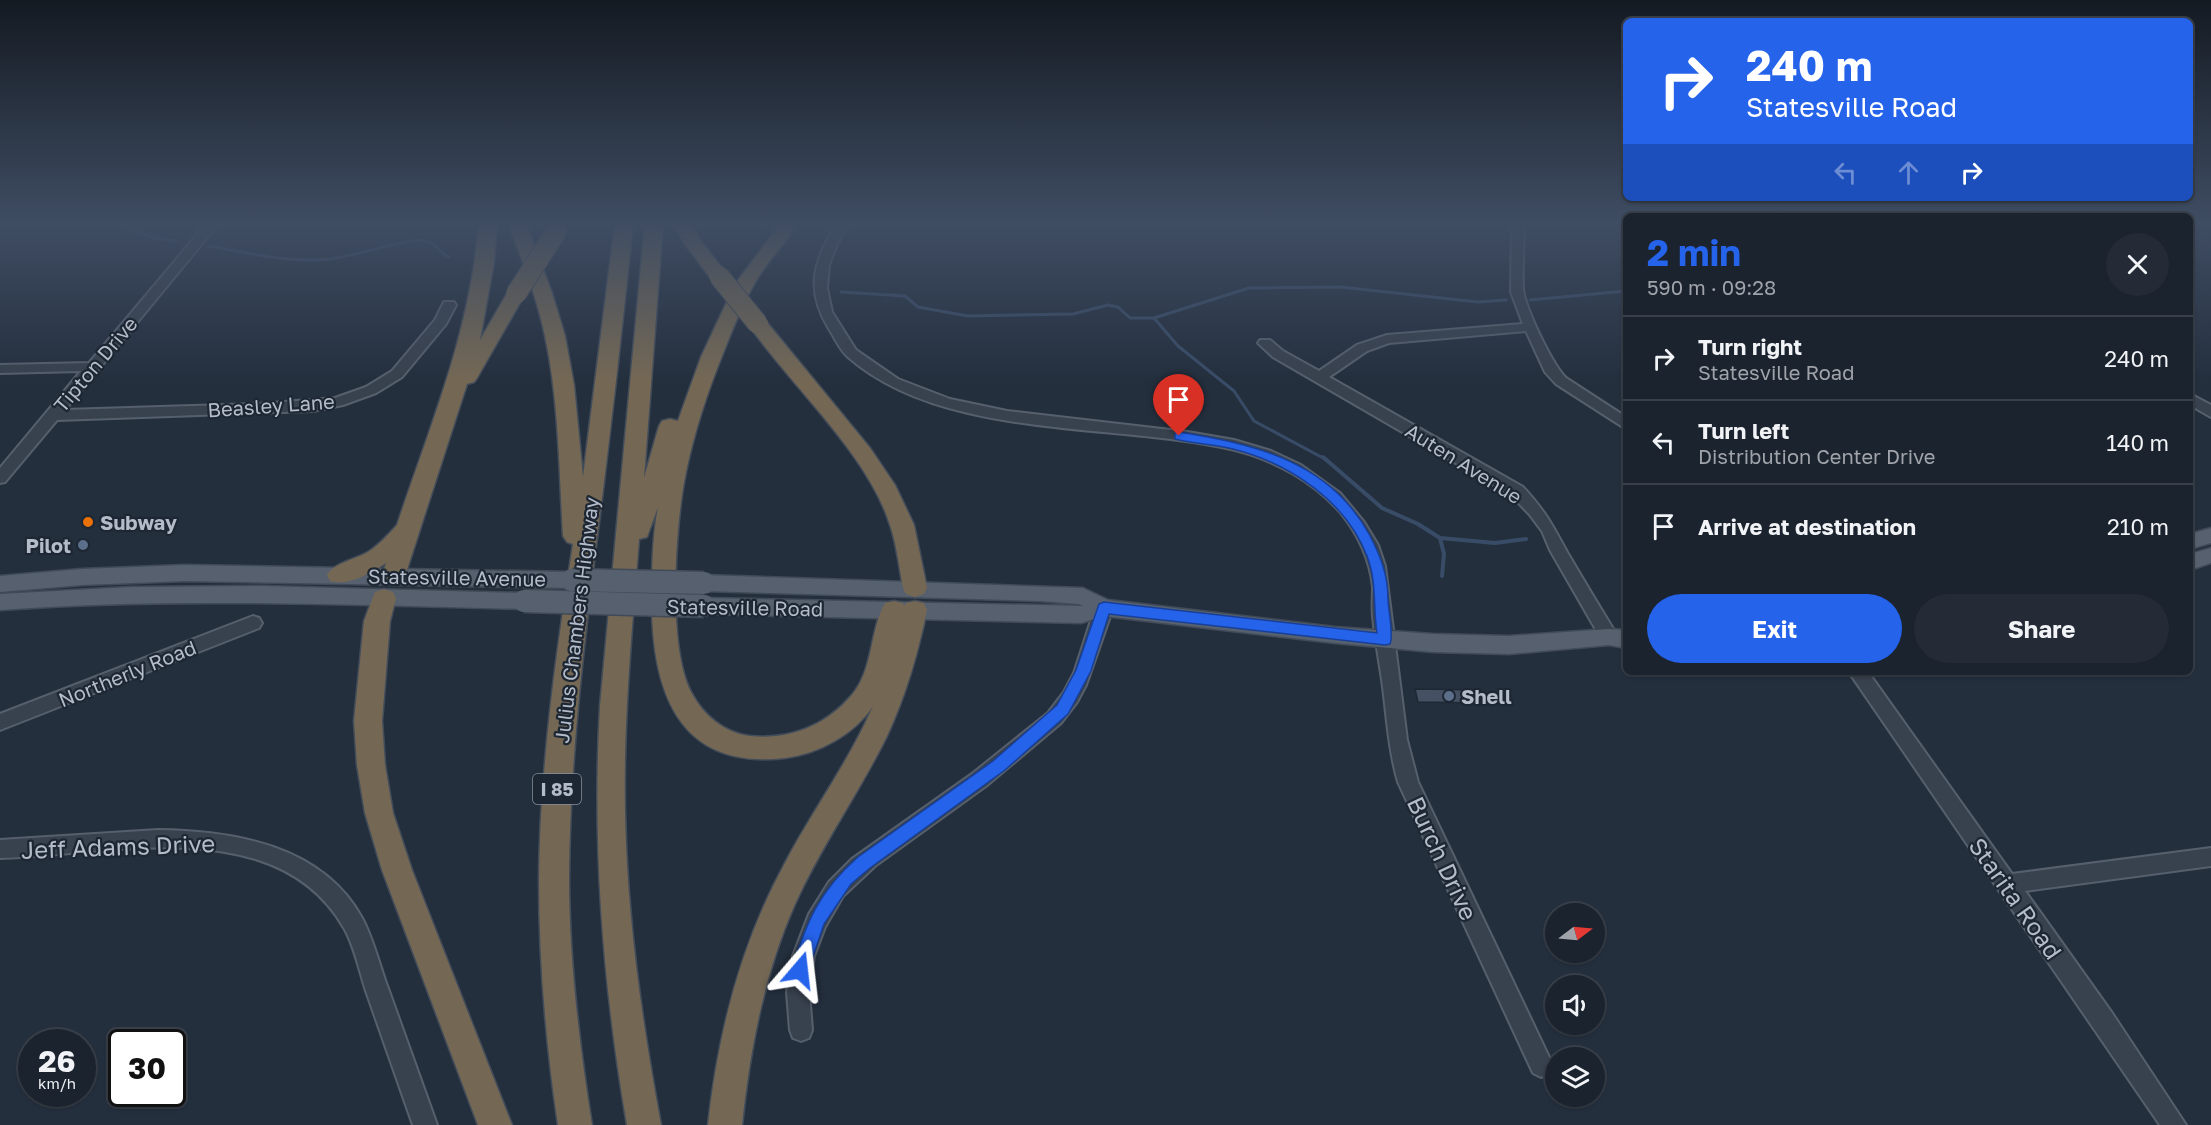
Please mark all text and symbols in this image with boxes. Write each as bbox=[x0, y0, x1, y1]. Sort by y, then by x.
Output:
text: 240 m bbox=[1746, 40, 1872, 90]
icon: right bbox=[1647, 42, 1725, 120]
text: Statesville Road bbox=[1746, 91, 1957, 123]
icon: left bbox=[1829, 156, 1862, 189]
icon: ahead bbox=[1892, 156, 1925, 189]
icon: right bbox=[1955, 156, 1988, 189]
text: 2 min bbox=[1647, 231, 1741, 274]
button: close bbox=[2106, 233, 2169, 296]
text: 590 m · 09:28 bbox=[1647, 275, 1776, 299]
street label: Tipton Drive bbox=[48, 312, 142, 416]
text: Turn right bbox=[1698, 333, 1802, 360]
icon: right bbox=[1647, 342, 1680, 375]
text: 240 m bbox=[2104, 345, 2169, 372]
text: Statesville Road bbox=[1698, 360, 1854, 384]
pin bbox=[1153, 374, 1204, 436]
icon: arrive bbox=[1162, 383, 1195, 416]
street label: Beasley Lane bbox=[207, 389, 335, 421]
text: Turn left bbox=[1698, 417, 1789, 444]
street label: Auten Avenue bbox=[1401, 418, 1527, 508]
icon: left bbox=[1647, 426, 1680, 459]
text: 140 m bbox=[2106, 429, 2169, 456]
text: Distribution Center Drive bbox=[1698, 444, 1935, 468]
street label: Julius Chambers Highway bbox=[549, 496, 603, 744]
place label: Subway bbox=[100, 510, 177, 534]
icon: arrive bbox=[1647, 510, 1680, 543]
text: Arrive at destination bbox=[1698, 513, 1916, 540]
text: 210 m bbox=[2107, 513, 2169, 540]
marker: Subway bbox=[81, 515, 95, 529]
place label: Pilot bbox=[26, 533, 71, 557]
marker: Pilot bbox=[76, 538, 90, 552]
street label: Statesville Avenue bbox=[368, 563, 546, 591]
street label: Statesville Road bbox=[667, 594, 823, 620]
button: Exit bbox=[1647, 594, 1902, 663]
button: Share bbox=[1914, 594, 2169, 663]
street label: Northerly Road bbox=[55, 634, 199, 712]
place label: Shell bbox=[1461, 684, 1512, 708]
marker: Shell bbox=[1442, 689, 1456, 703]
road number: I 85 bbox=[533, 774, 581, 804]
street label: Burch Drive bbox=[1402, 792, 1484, 924]
street label: Jeff Adams Drive bbox=[20, 828, 216, 864]
street label: Starita Road bbox=[1963, 832, 2069, 964]
north arrow bbox=[1545, 903, 1605, 963]
map controls bbox=[1545, 903, 1605, 1107]
position arrow bbox=[768, 938, 832, 1002]
button: sound bbox=[1545, 975, 1605, 1035]
speed limit sign: 30 bbox=[108, 1029, 186, 1107]
text: 26 bbox=[38, 1043, 76, 1079]
button: layers bbox=[1545, 1047, 1605, 1107]
text: km/h bbox=[38, 1074, 76, 1092]

